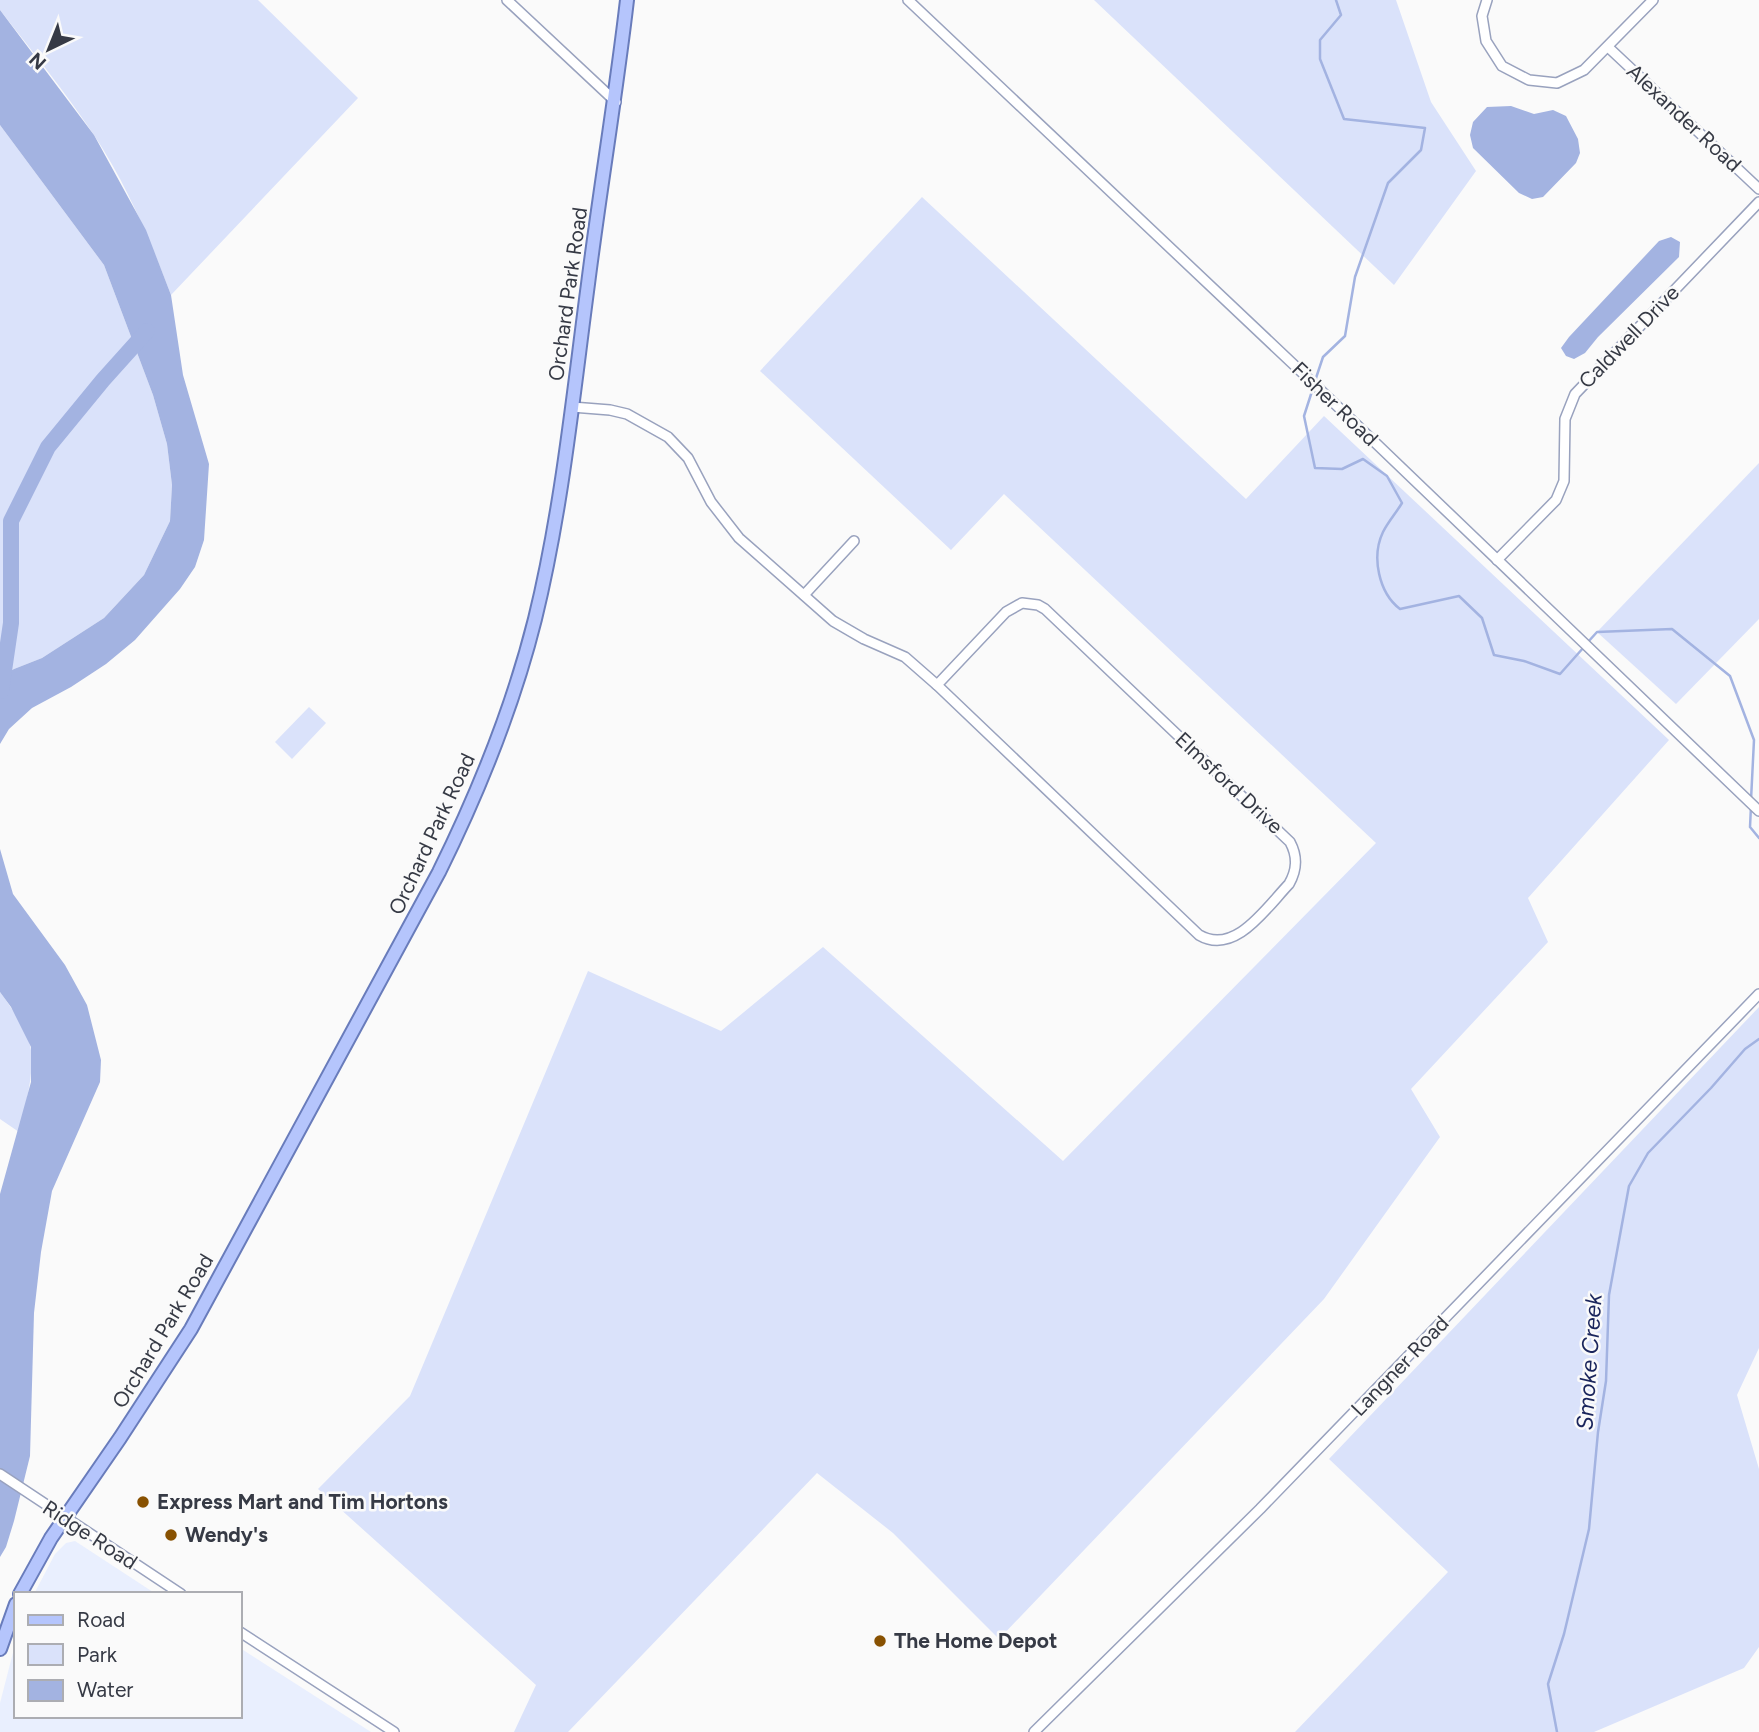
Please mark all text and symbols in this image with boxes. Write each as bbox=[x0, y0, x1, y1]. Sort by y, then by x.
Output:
north arrow bbox=[14, 14, 84, 84]
text: N bbox=[25, 48, 51, 74]
street label: Alexander Road bbox=[1622, 58, 1747, 177]
street label: Orchard Park Road bbox=[543, 205, 592, 382]
street label: Caldwell Drive bbox=[1573, 280, 1684, 393]
street label: Fisher Road bbox=[1287, 356, 1384, 451]
street label: Elmsford Drive bbox=[1170, 727, 1288, 839]
street label: Orchard Park Road bbox=[383, 749, 480, 918]
street label: Orchard Park Road bbox=[107, 1249, 218, 1412]
water label: Smoke Creek bbox=[1570, 1292, 1608, 1431]
street label: Langner Road bbox=[1346, 1310, 1454, 1421]
place label: Express Mart and Tim Hortons bbox=[157, 1489, 448, 1514]
marker: Express Mart and Tim Hortons bbox=[135, 1494, 151, 1510]
street label: Ridge Road bbox=[38, 1495, 142, 1574]
place label: Wendy's bbox=[185, 1522, 268, 1547]
marker: Wendy's bbox=[163, 1527, 179, 1543]
legend bbox=[14, 1592, 242, 1718]
text: Road bbox=[77, 1607, 125, 1632]
place label: The Home Depot bbox=[894, 1628, 1057, 1653]
marker: The Home Depot bbox=[872, 1633, 888, 1649]
text: Park bbox=[77, 1642, 118, 1667]
text: Water bbox=[77, 1677, 133, 1702]

